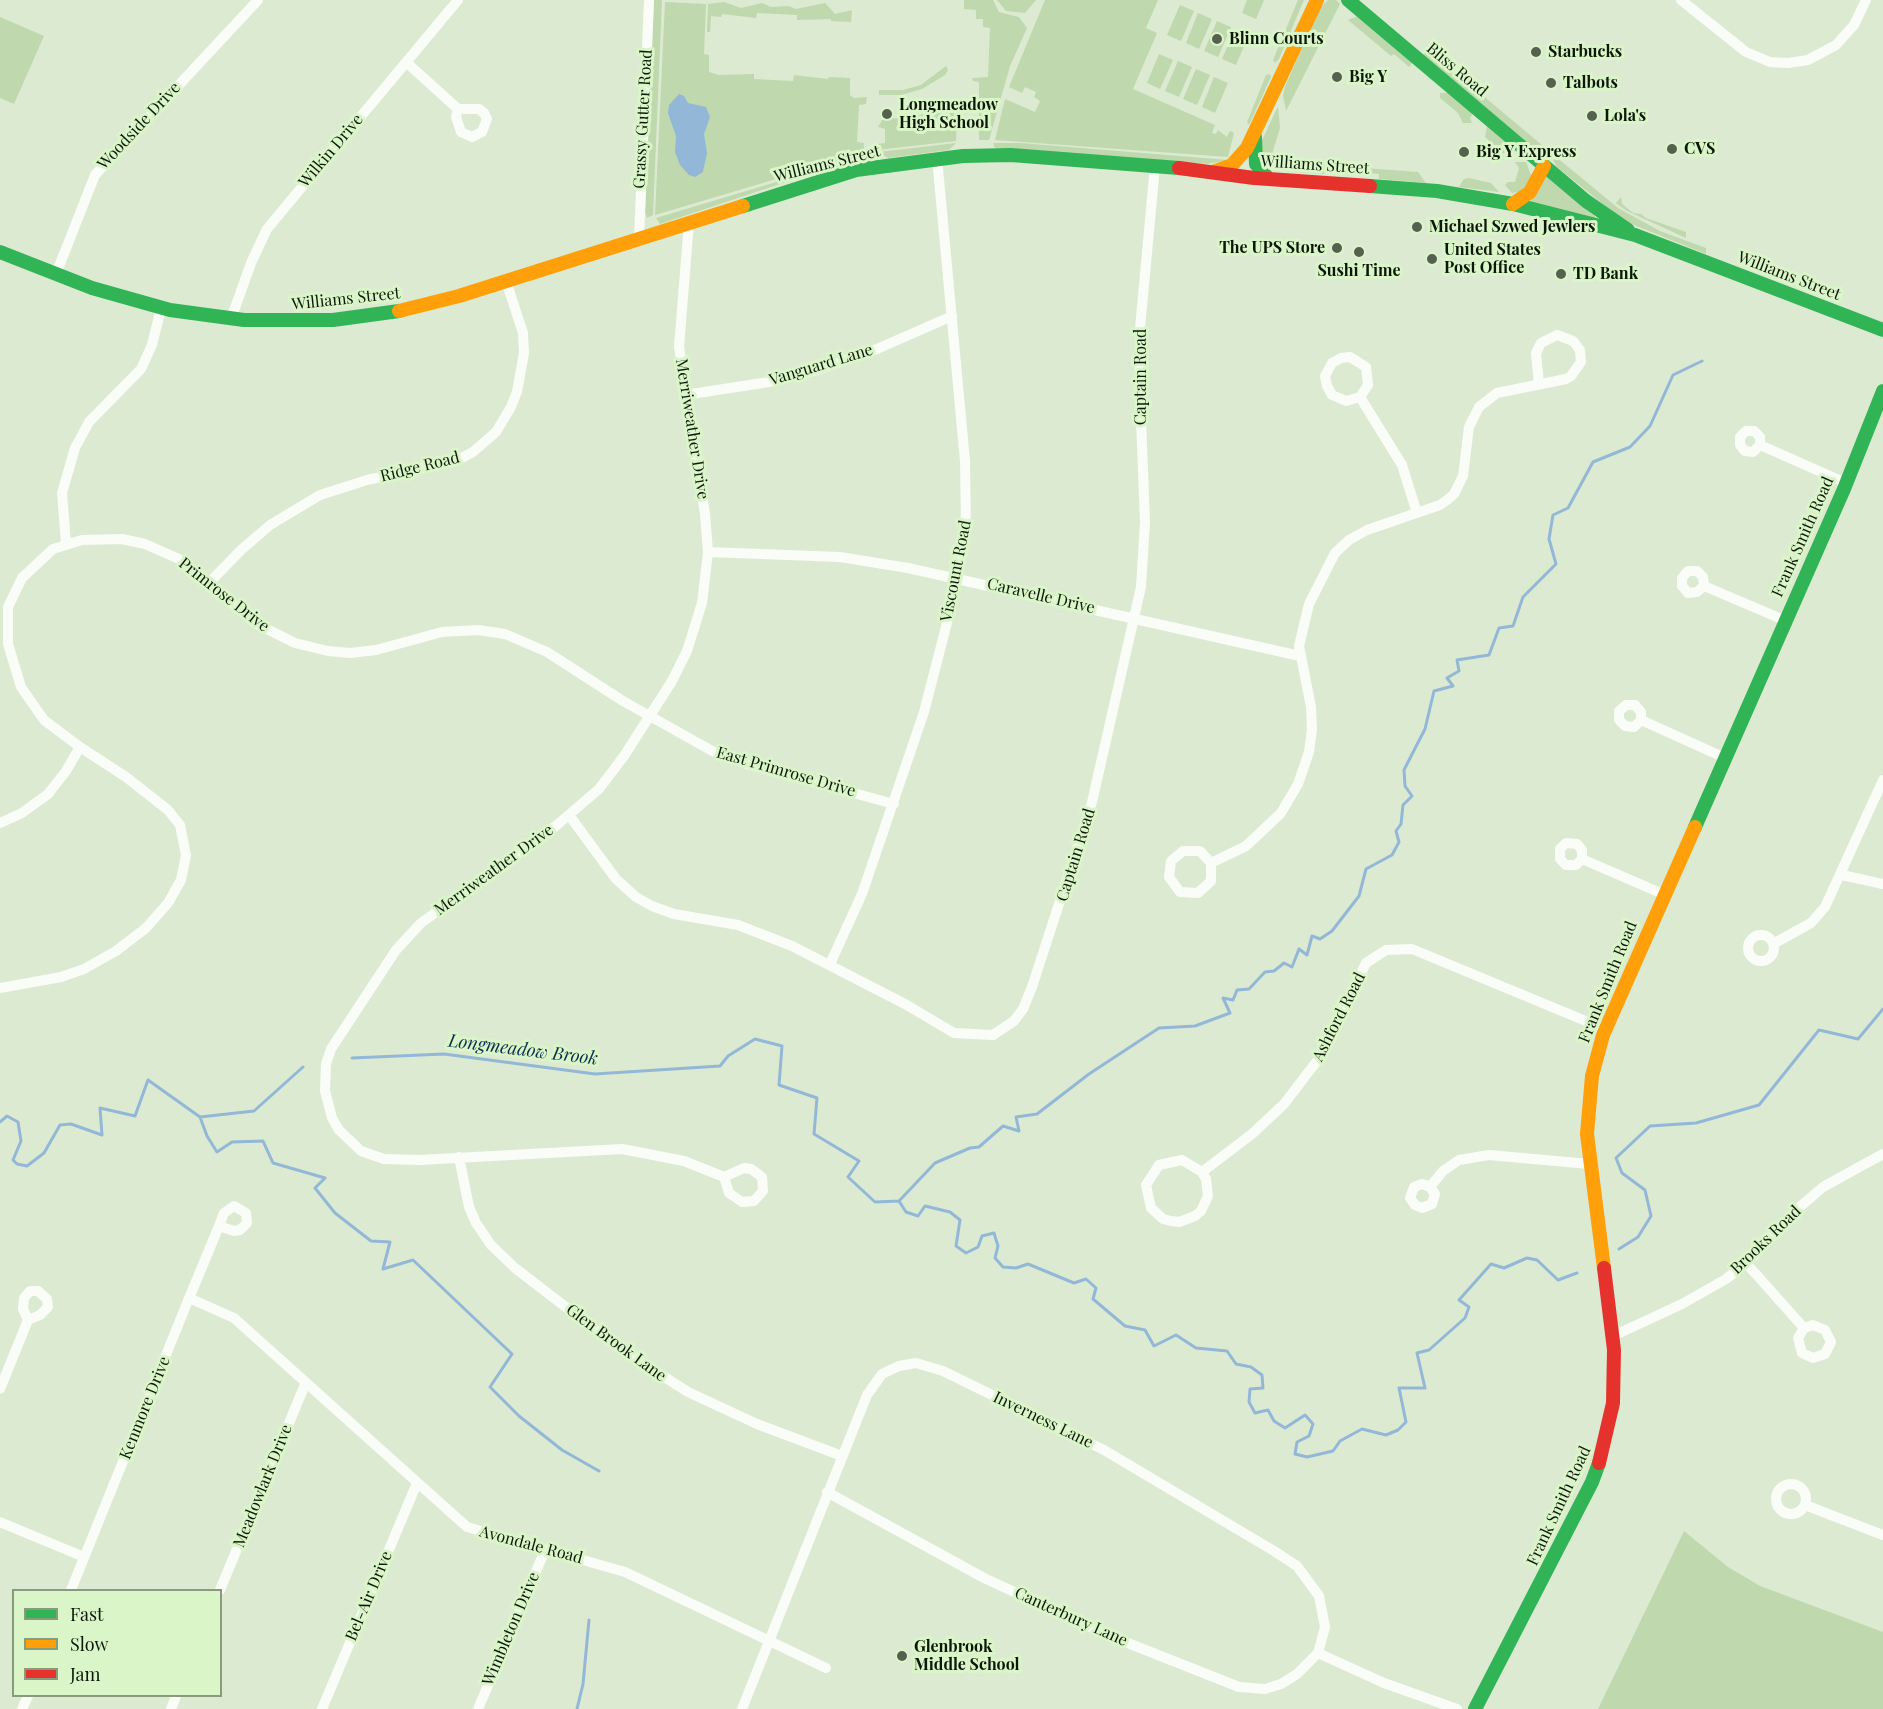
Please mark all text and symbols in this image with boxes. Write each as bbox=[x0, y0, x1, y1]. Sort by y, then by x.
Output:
place label: Blinn Courts bbox=[1229, 29, 1324, 49]
marker: Blinn Courts bbox=[1210, 32, 1224, 46]
street label: Bliss Road bbox=[1423, 39, 1491, 101]
place label: Starbucks bbox=[1548, 42, 1622, 62]
marker: Starbucks bbox=[1529, 45, 1543, 59]
street label: Grassy Gutter Road bbox=[630, 49, 656, 189]
place label: Big Y bbox=[1349, 67, 1387, 87]
marker: Big Y bbox=[1330, 70, 1344, 84]
place label: Talbots bbox=[1563, 73, 1618, 93]
marker: Talbots bbox=[1544, 76, 1558, 90]
street label: Woodside Drive bbox=[94, 78, 184, 174]
place label: Longmeadow High School bbox=[899, 95, 998, 133]
place label: Lola's bbox=[1604, 106, 1646, 126]
marker: Longmeadow High School bbox=[880, 107, 894, 121]
marker: Lola's bbox=[1585, 109, 1599, 123]
street label: Wilkin Drive bbox=[295, 111, 367, 191]
place label: CVS bbox=[1684, 139, 1715, 159]
street label: Williams Street bbox=[772, 142, 882, 186]
place label: Big Y Express bbox=[1476, 142, 1576, 162]
marker: CVS bbox=[1665, 142, 1679, 156]
marker: Big Y Express bbox=[1457, 145, 1471, 159]
street label: Williams Street bbox=[1260, 152, 1370, 178]
place label: Michael Szwed Jewlers bbox=[1429, 217, 1595, 237]
marker: Michael Szwed Jewlers bbox=[1410, 220, 1424, 234]
place label: The UPS Store bbox=[1219, 238, 1325, 258]
place label: United States Post Office bbox=[1444, 240, 1541, 278]
marker: The UPS Store bbox=[1330, 241, 1344, 255]
marker: Sushi Time bbox=[1352, 245, 1366, 259]
street label: Williams Street bbox=[1735, 248, 1843, 304]
marker: United States Post Office bbox=[1425, 252, 1439, 266]
place label: Sushi Time bbox=[1317, 261, 1401, 281]
place label: TD Bank bbox=[1573, 264, 1638, 284]
marker: TD Bank bbox=[1554, 267, 1568, 281]
street label: Williams Street bbox=[291, 284, 401, 314]
street label: Captain Road bbox=[1131, 329, 1151, 425]
street label: Vanguard Lane bbox=[767, 340, 875, 390]
street label: Merriweather Drive bbox=[671, 357, 713, 501]
street label: Ridge Road bbox=[378, 448, 462, 486]
street label: Frank Smith Road bbox=[1768, 474, 1838, 600]
street label: Viscount Road bbox=[937, 519, 975, 623]
street label: Primrose Drive bbox=[175, 554, 273, 636]
street label: Caravelle Drive bbox=[985, 574, 1097, 618]
street label: East Primrose Drive bbox=[714, 743, 858, 801]
street label: Captain Road bbox=[1053, 806, 1099, 904]
street label: Merriweather Drive bbox=[431, 820, 557, 920]
street label: Frank Smith Road bbox=[1575, 918, 1641, 1046]
street label: Ashford Road bbox=[1308, 969, 1370, 1065]
water label: Longmeadow Brook bbox=[447, 1030, 599, 1070]
street label: Brooks Road bbox=[1727, 1202, 1805, 1278]
street label: Glen Brook Lane bbox=[562, 1300, 670, 1386]
street label: Kenmore Drive bbox=[116, 1354, 174, 1462]
street label: Inverness Lane bbox=[990, 1388, 1096, 1452]
street label: Meadowlark Drive bbox=[230, 1422, 296, 1550]
street label: Frank Smith Road bbox=[1523, 1443, 1595, 1569]
street label: Avondale Road bbox=[477, 1522, 585, 1568]
street label: Bel-Air Drive bbox=[341, 1548, 397, 1644]
street label: Wimbleton Drive bbox=[478, 1569, 544, 1689]
street label: Canterbury Lane bbox=[1012, 1584, 1130, 1650]
legend bbox=[12, 1589, 222, 1697]
text: Fast bbox=[70, 1602, 103, 1626]
text: Slow bbox=[70, 1632, 108, 1656]
place label: Glenbrook Middle School bbox=[914, 1637, 1020, 1675]
marker: Glenbrook Middle School bbox=[895, 1649, 909, 1663]
text: Jam bbox=[70, 1662, 100, 1686]

